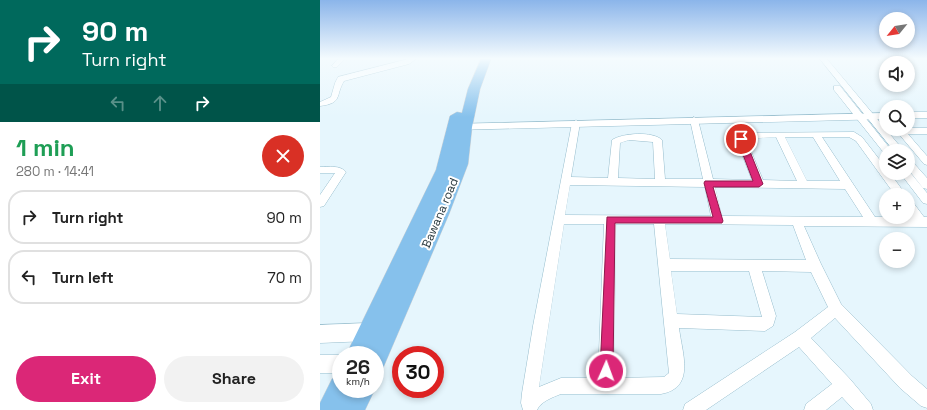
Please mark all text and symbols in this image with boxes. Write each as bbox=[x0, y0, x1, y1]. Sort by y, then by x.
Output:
north arrow bbox=[879, 12, 915, 48]
map controls bbox=[879, 12, 915, 268]
text: 90 m bbox=[82, 13, 148, 49]
icon: right bbox=[16, 16, 68, 68]
text: Turn right bbox=[82, 48, 166, 71]
button: sound bbox=[879, 56, 915, 92]
icon: left bbox=[107, 92, 129, 114]
icon: ahead bbox=[149, 92, 171, 114]
icon: right bbox=[191, 92, 213, 114]
button: search bbox=[879, 100, 915, 136]
pin bbox=[724, 122, 758, 156]
icon: arrive bbox=[730, 128, 752, 150]
text: 1 min bbox=[16, 132, 75, 163]
button: close bbox=[262, 135, 304, 177]
button: layers bbox=[879, 144, 915, 180]
text: 280 m · 14:41 bbox=[16, 163, 94, 180]
street label: Bawana road bbox=[418, 176, 462, 250]
button: + bbox=[879, 188, 915, 224]
icon: right bbox=[18, 206, 40, 228]
text: Turn right bbox=[52, 208, 123, 227]
text: 90 m bbox=[266, 208, 302, 227]
button: − bbox=[879, 232, 915, 268]
icon: left bbox=[18, 266, 40, 288]
text: Turn left bbox=[52, 268, 114, 287]
text: 70 m bbox=[267, 268, 302, 287]
speed limit sign: 30 bbox=[392, 346, 444, 398]
position arrow bbox=[585, 350, 627, 392]
text: 26 bbox=[346, 354, 370, 380]
button: Exit bbox=[16, 356, 156, 402]
button: Share bbox=[164, 356, 304, 402]
text: km/h bbox=[346, 375, 370, 388]

